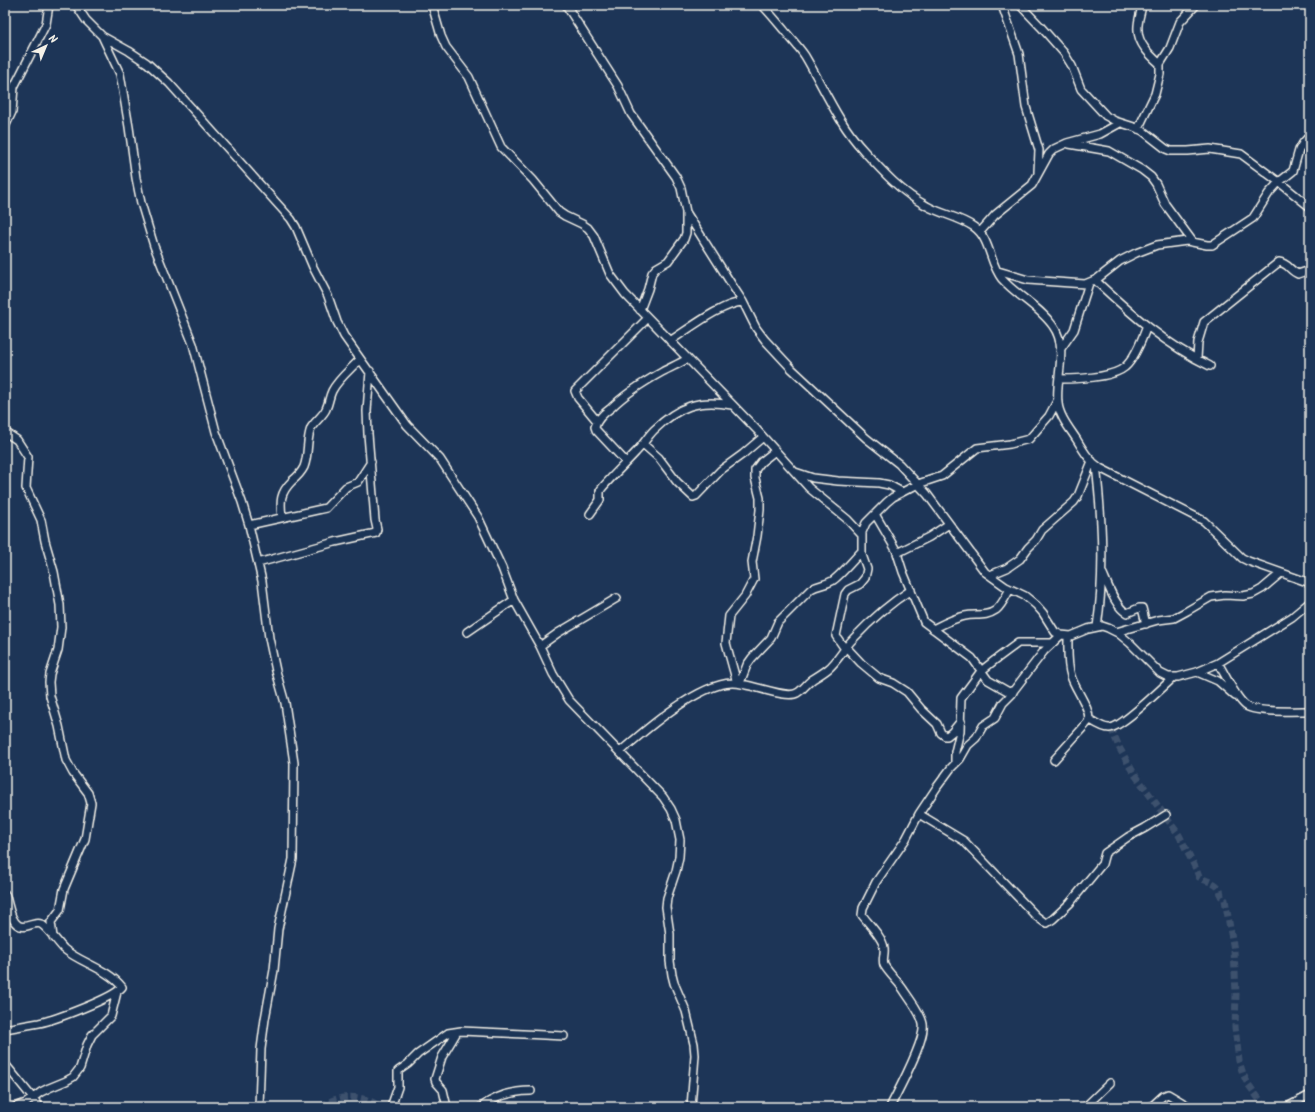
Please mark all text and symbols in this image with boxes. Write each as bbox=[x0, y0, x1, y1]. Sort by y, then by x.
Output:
north arrow bbox=[26, 26, 66, 66]
text: N bbox=[43, 31, 61, 48]

